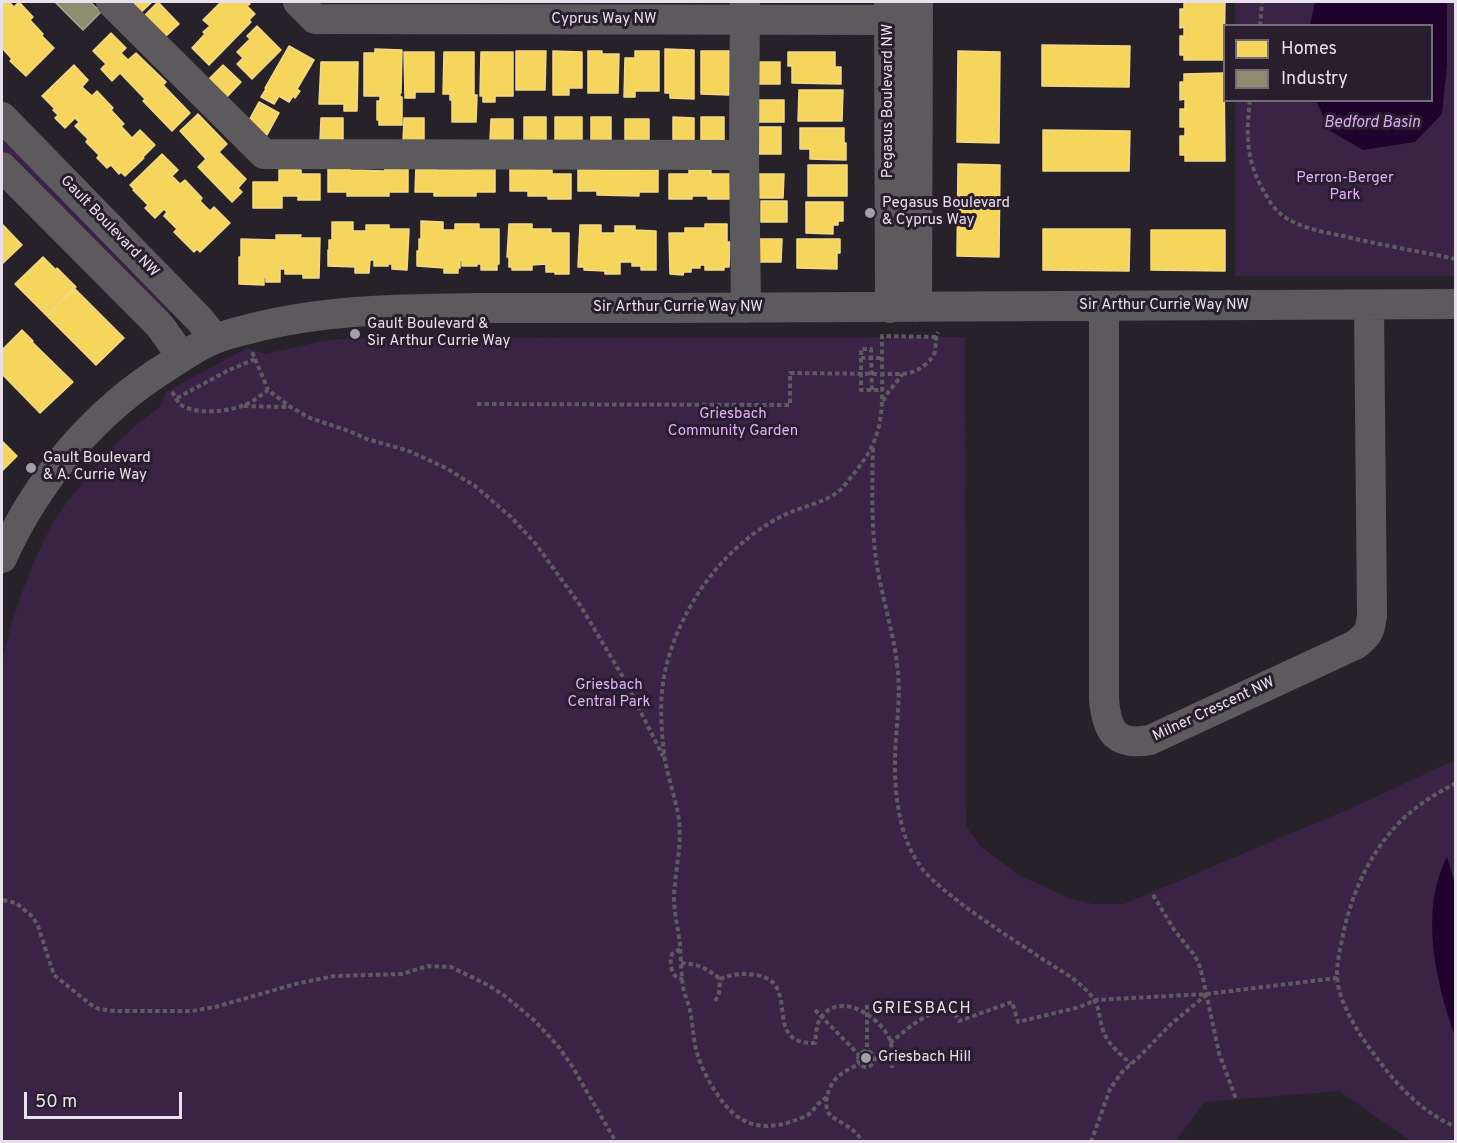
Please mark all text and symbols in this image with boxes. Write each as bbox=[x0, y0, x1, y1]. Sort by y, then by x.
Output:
street label: Cyprus Way NW bbox=[551, 11, 657, 29]
street label: Pegasus Boulevard NW bbox=[880, 24, 898, 178]
legend bbox=[1223, 24, 1433, 102]
text: Homes bbox=[1281, 38, 1337, 61]
text: Industry bbox=[1281, 68, 1348, 91]
water label: Bedford Basin bbox=[1324, 114, 1420, 134]
park label: Perron-Berger Park bbox=[1296, 170, 1394, 205]
street label: Gault Boulevard NW bbox=[56, 172, 162, 282]
place label: Pegasus Boulevard & Cyprus Way bbox=[882, 195, 1010, 230]
marker: Pegasus Boulevard & Cyprus Way bbox=[863, 206, 877, 220]
street label: Sir Arthur Currie Way NW bbox=[1079, 297, 1249, 315]
street label: Sir Arthur Currie Way NW bbox=[593, 299, 763, 317]
place label: Gault Boulevard & Sir Arthur Currie Way bbox=[367, 316, 510, 351]
marker: Gault Boulevard & Sir Arthur Currie Way bbox=[348, 327, 362, 341]
park label: Griesbach Community Garden bbox=[668, 406, 798, 441]
place label: Gault Boulevard & A. Currie Way bbox=[43, 450, 151, 485]
marker: Gault Boulevard & A. Currie Way bbox=[24, 461, 38, 475]
street label: Milner Crescent NW bbox=[1150, 674, 1278, 746]
park label: Griesbach Central Park bbox=[567, 677, 651, 712]
district label: GRIESBACH bbox=[872, 1000, 972, 1020]
place label: Griesbach Hill bbox=[878, 1049, 971, 1067]
marker: Griesbach Hill bbox=[859, 1051, 873, 1065]
scale bar bbox=[27, 1080, 184, 1118]
text: 50 m bbox=[35, 1091, 77, 1114]

